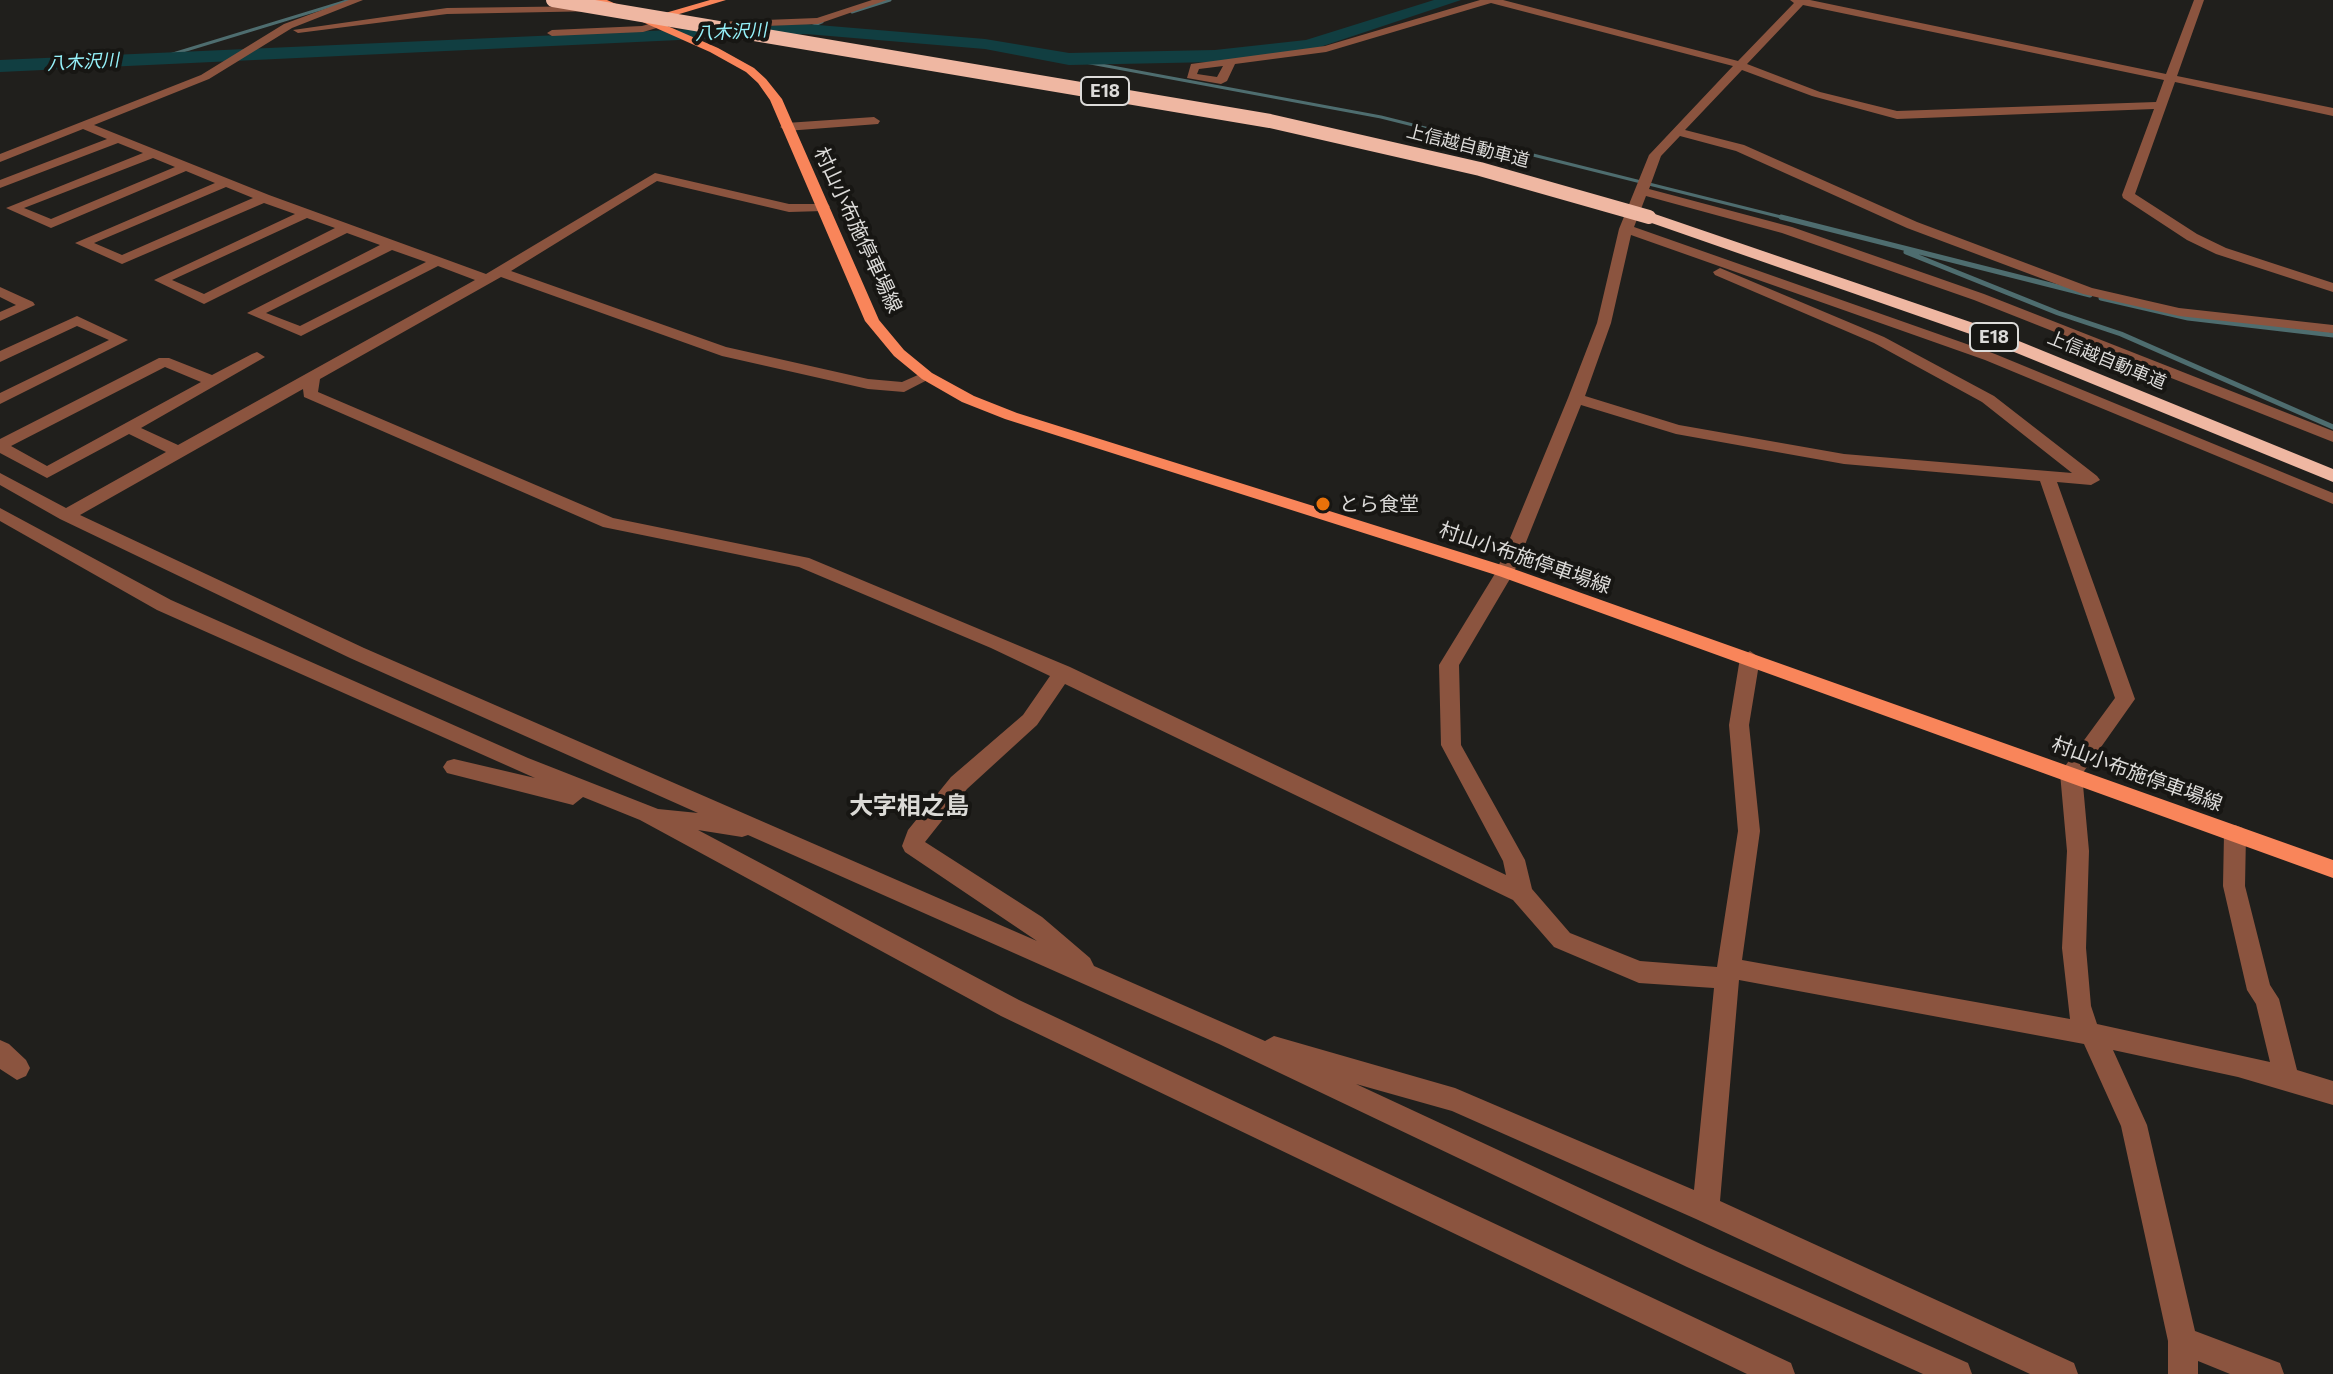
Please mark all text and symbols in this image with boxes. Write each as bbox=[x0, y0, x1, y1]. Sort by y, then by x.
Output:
water label: 八木沢川 bbox=[694, 19, 768, 45]
water label: 八木沢川 bbox=[46, 49, 120, 75]
road number: E18 bbox=[1081, 77, 1129, 105]
street label: 上信越自動車道 bbox=[1404, 120, 1532, 172]
street label: 村山小布施停車場線 bbox=[809, 143, 907, 317]
road number: E18 bbox=[1970, 323, 2018, 351]
street label: 上信越自動車道 bbox=[2045, 326, 2169, 394]
place label: とら食堂 bbox=[1339, 492, 1419, 516]
marker: とら食堂 bbox=[1314, 495, 1332, 513]
street label: 村山小布施停車場線 bbox=[1436, 517, 1614, 599]
street label: 村山小布施停車場線 bbox=[2048, 732, 2226, 816]
district label: 大字相之島 bbox=[849, 792, 969, 820]

